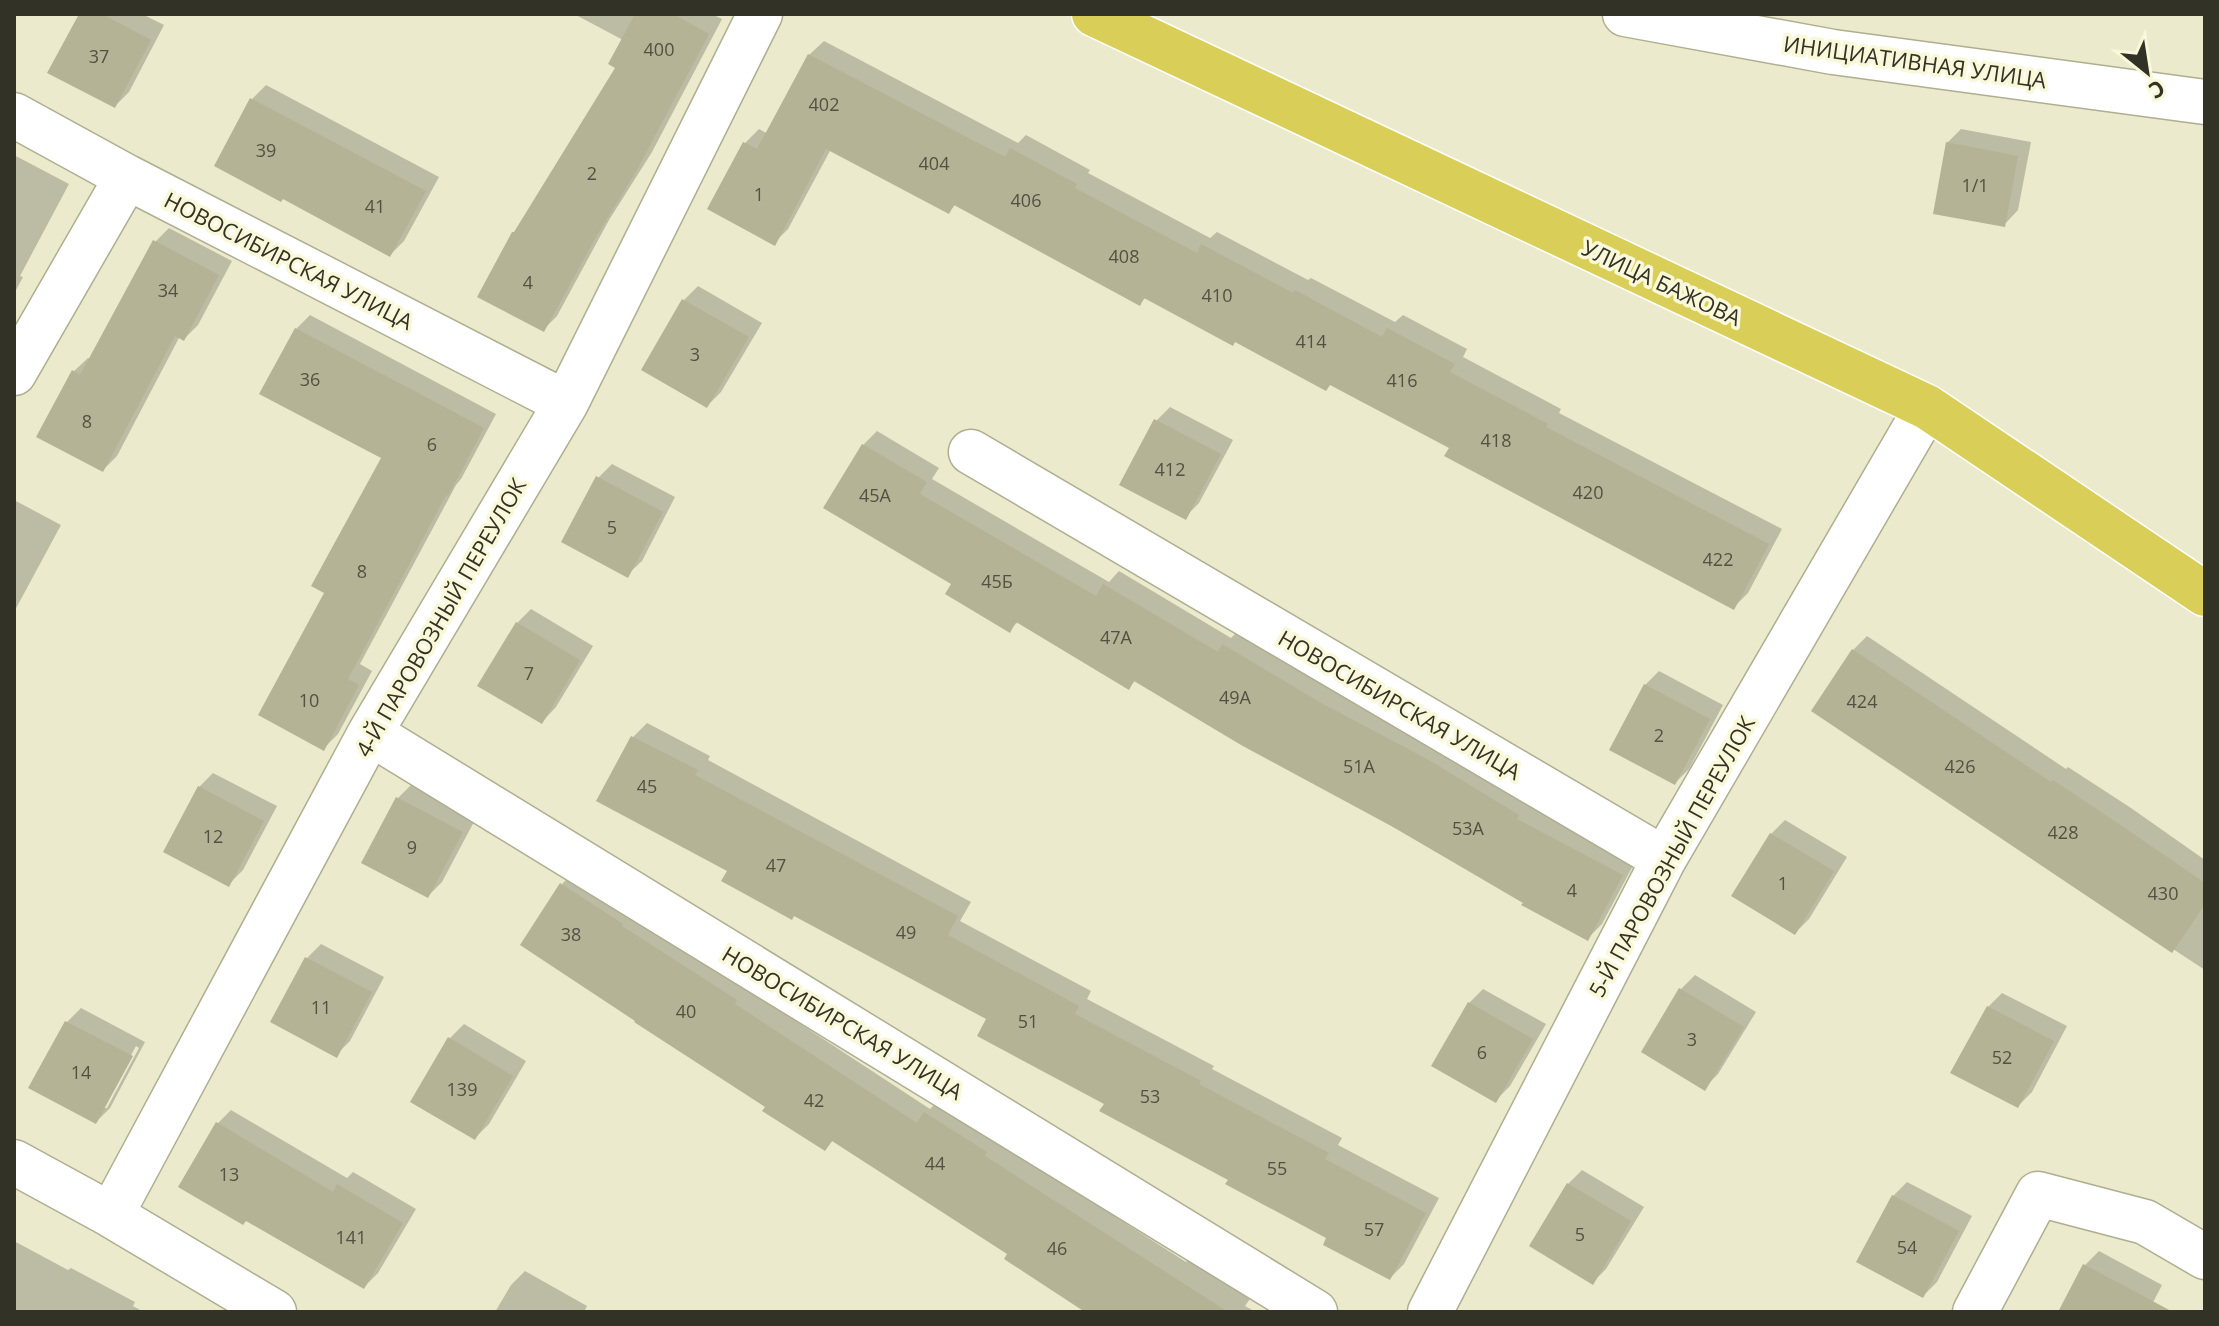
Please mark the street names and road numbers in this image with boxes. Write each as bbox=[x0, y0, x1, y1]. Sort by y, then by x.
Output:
street label: ИНИЦИАТИВНАЯ УЛИЦА bbox=[1782, 28, 2048, 94]
street label: НОВОСИБИРСКАЯ УЛИЦА bbox=[160, 184, 419, 336]
street label: УЛИЦА БАЖОВА bbox=[1577, 232, 1747, 332]
street label: 4-Й ПАРОВОЗНЫЙ ПЕРЕУЛОК bbox=[348, 472, 533, 762]
street label: НОВОСИБИРСКАЯ УЛИЦА bbox=[1273, 622, 1527, 786]
street label: 5-Й ПАРОВОЗНЫЙ ПЕРЕУЛОК bbox=[1581, 710, 1761, 1002]
street label: НОВОСИБИРСКАЯ УЛИЦА bbox=[717, 938, 969, 1106]

